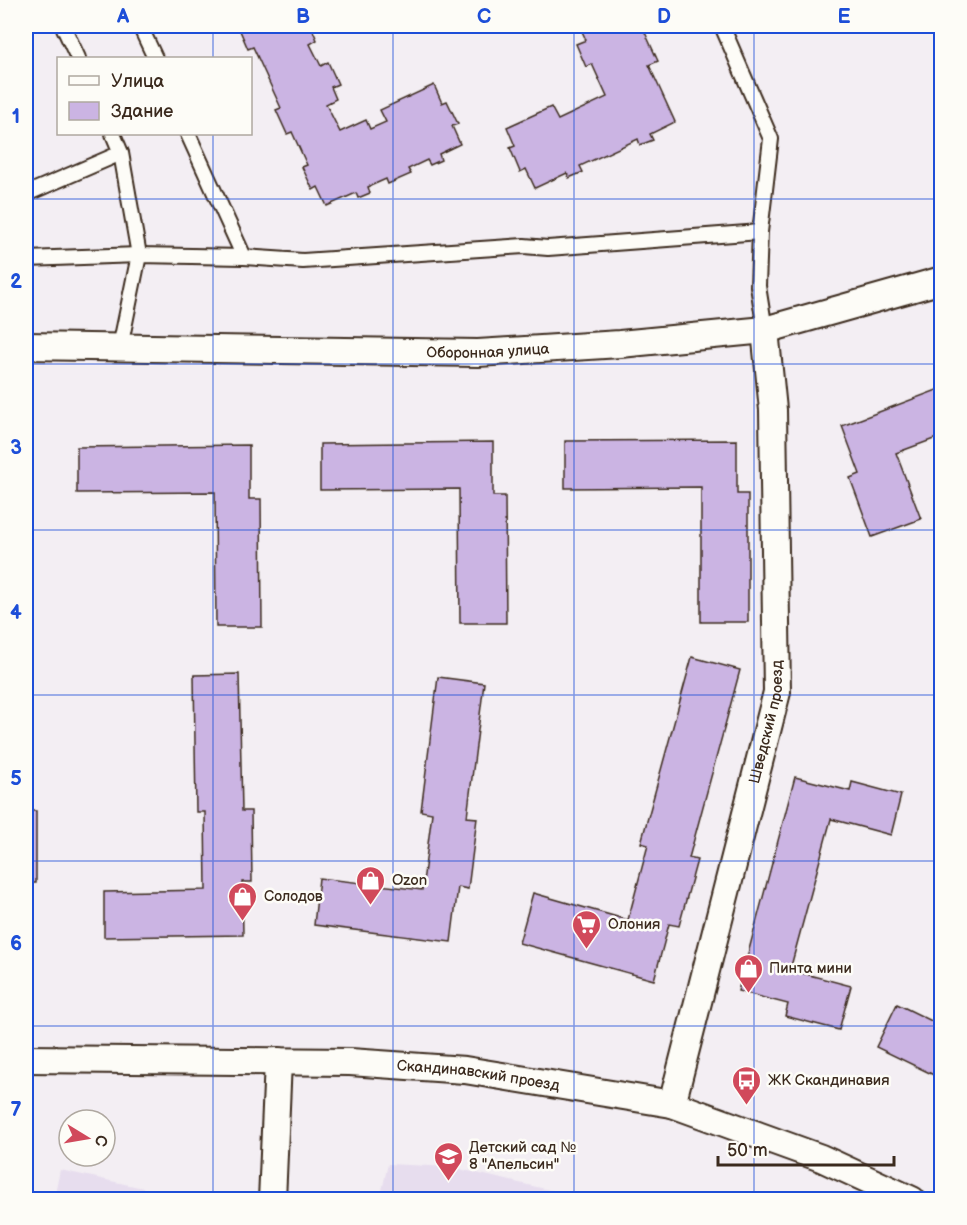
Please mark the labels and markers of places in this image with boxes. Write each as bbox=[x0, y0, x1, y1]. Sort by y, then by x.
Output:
shop icon: Ozon bbox=[355, 864, 387, 906]
place label: Ozon bbox=[392, 871, 427, 890]
shop icon: Солодов bbox=[227, 880, 259, 922]
place label: Солодов bbox=[264, 887, 323, 906]
supermarket icon: Олония bbox=[571, 908, 603, 950]
place label: Олония bbox=[608, 915, 660, 934]
shop icon: Пинта мини bbox=[732, 952, 764, 994]
place label: Пинта мини bbox=[769, 959, 852, 978]
bus stop icon: ЖК Скандинавия bbox=[731, 1064, 763, 1106]
place label: ЖК Скандинавия bbox=[768, 1071, 890, 1090]
place label: Детский сад № 8 "Апельсин" bbox=[469, 1138, 576, 1174]
school or university icon: Детский сад № 8 "Апельсин" bbox=[432, 1140, 464, 1182]

